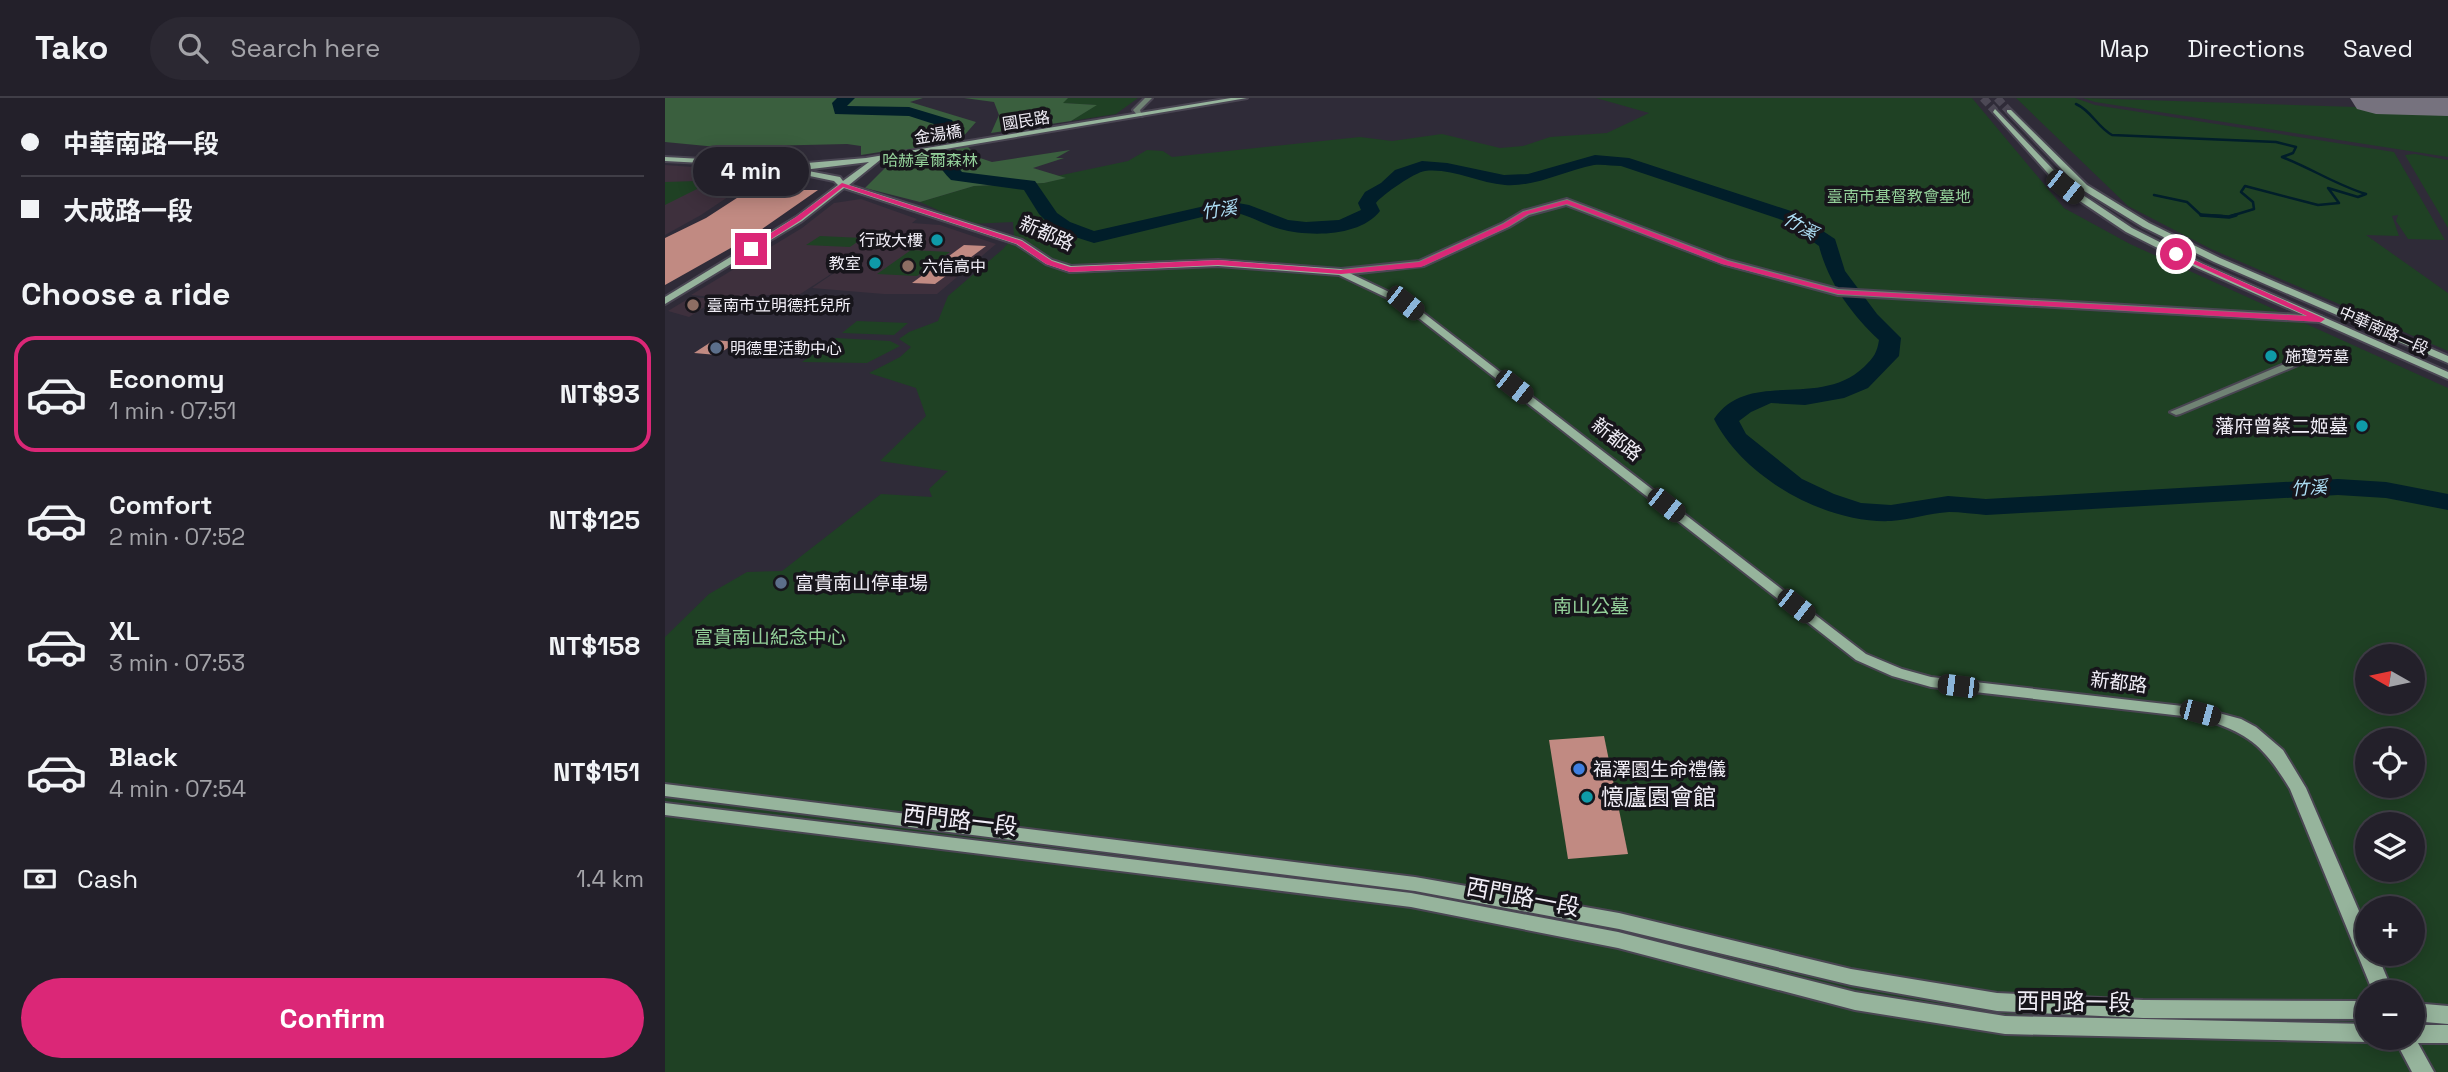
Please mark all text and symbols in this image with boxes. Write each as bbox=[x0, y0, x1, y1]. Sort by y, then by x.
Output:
search box bbox=[150, 17, 640, 80]
text: Tako bbox=[35, 27, 108, 69]
icon: search bbox=[174, 29, 212, 67]
text: Search here bbox=[230, 31, 380, 65]
text: Map bbox=[2099, 33, 2149, 64]
text: Directions bbox=[2187, 33, 2305, 64]
text: Saved bbox=[2343, 33, 2413, 64]
street label: 國民路 bbox=[1001, 106, 1051, 135]
street label: 金湯橋 bbox=[913, 120, 963, 149]
text: 中華南路一段 bbox=[63, 127, 219, 161]
callout: 4 min bbox=[693, 148, 809, 197]
park label: 哈赫拿爾森林 bbox=[882, 150, 978, 171]
text: 4 min bbox=[721, 156, 781, 186]
car bbox=[2042, 166, 2089, 208]
park label: 臺南市基督教會墓地 bbox=[1827, 186, 1971, 207]
text: 大成路一段 bbox=[63, 194, 193, 228]
water label: 竹溪 bbox=[1200, 195, 1241, 223]
water label: 竹溪 bbox=[1779, 207, 1824, 246]
street label: 新都路 bbox=[1016, 210, 1078, 256]
place label: 行政大樓 bbox=[859, 230, 923, 251]
marker: 行政大樓 bbox=[929, 232, 945, 248]
route end bbox=[735, 233, 767, 265]
route start bbox=[2160, 238, 2192, 270]
place label: 教室 bbox=[829, 253, 861, 274]
marker: 教室 bbox=[867, 255, 883, 271]
place label: 六信高中 bbox=[922, 256, 986, 277]
marker: 六信高中 bbox=[900, 258, 916, 274]
text: Choose a ride bbox=[21, 274, 231, 314]
car bbox=[1382, 282, 1429, 324]
place label: 臺南市立明德托兒所 bbox=[707, 295, 851, 316]
marker: 臺南市立明德托兒所 bbox=[685, 297, 701, 313]
street label: 中華南路一段 bbox=[2336, 301, 2432, 360]
place label: 明德里活動中心 bbox=[730, 338, 842, 359]
marker: 明德里活動中心 bbox=[708, 340, 724, 356]
place label: 施瓊芳墓 bbox=[2285, 346, 2349, 367]
marker: 施瓊芳墓 bbox=[2263, 348, 2279, 364]
text: Economy bbox=[109, 362, 225, 396]
icon: car bbox=[25, 363, 88, 426]
car bbox=[1491, 366, 1538, 408]
text: NT$93 bbox=[560, 377, 640, 411]
text: 1 min · 07:51 bbox=[109, 396, 236, 426]
street label: 新都路 bbox=[1587, 412, 1647, 467]
place label: 藩府曾蔡二姬墓 bbox=[2215, 414, 2348, 439]
marker: 藩府曾蔡二姬墓 bbox=[2354, 418, 2370, 434]
water label: 竹溪 bbox=[2290, 475, 2331, 500]
car bbox=[1643, 484, 1690, 526]
text: Comfort bbox=[109, 488, 212, 522]
icon: car bbox=[25, 489, 88, 552]
text: NT$125 bbox=[549, 503, 640, 537]
text: 2 min · 07:52 bbox=[109, 522, 245, 552]
place label: 富貴南山停車場 bbox=[795, 571, 928, 596]
marker: 富貴南山停車場 bbox=[773, 575, 789, 591]
car bbox=[1773, 585, 1820, 627]
park label: 南山公墓 bbox=[1553, 594, 1629, 619]
text: XL bbox=[109, 614, 140, 648]
icon: car bbox=[25, 615, 88, 678]
park label: 富貴南山紀念中心 bbox=[694, 625, 846, 650]
text: NT$158 bbox=[549, 629, 640, 663]
north arrow bbox=[2355, 644, 2425, 714]
map controls bbox=[2355, 644, 2425, 1050]
text: 3 min · 07:53 bbox=[109, 648, 245, 678]
street label: 新都路 bbox=[2089, 667, 2149, 698]
car bbox=[1936, 673, 1981, 699]
car bbox=[2177, 697, 2224, 729]
button: locate bbox=[2355, 728, 2425, 798]
text: Black bbox=[109, 740, 178, 774]
icon: car bbox=[25, 741, 88, 804]
text: NT$151 bbox=[553, 755, 640, 789]
place label: 福澤園生命禮儀 bbox=[1593, 757, 1726, 782]
marker: 福澤園生命禮儀 bbox=[1571, 761, 1587, 777]
text: 4 min · 07:54 bbox=[109, 774, 246, 804]
place label: 憶廬園會館 bbox=[1601, 782, 1716, 812]
marker: 憶廬園會館 bbox=[1579, 789, 1595, 805]
street label: 西門路一段 bbox=[901, 798, 1019, 842]
button: layers bbox=[2355, 812, 2425, 882]
icon: cash bbox=[21, 860, 59, 898]
text: Cash bbox=[77, 862, 138, 896]
text: 1.4 km bbox=[576, 864, 644, 894]
street label: 西門路一段 bbox=[1464, 871, 1582, 923]
button: + bbox=[2355, 896, 2425, 966]
button: Confirm bbox=[21, 978, 644, 1058]
button: − bbox=[2355, 980, 2425, 1050]
street label: 西門路一段 bbox=[2016, 986, 2132, 1018]

